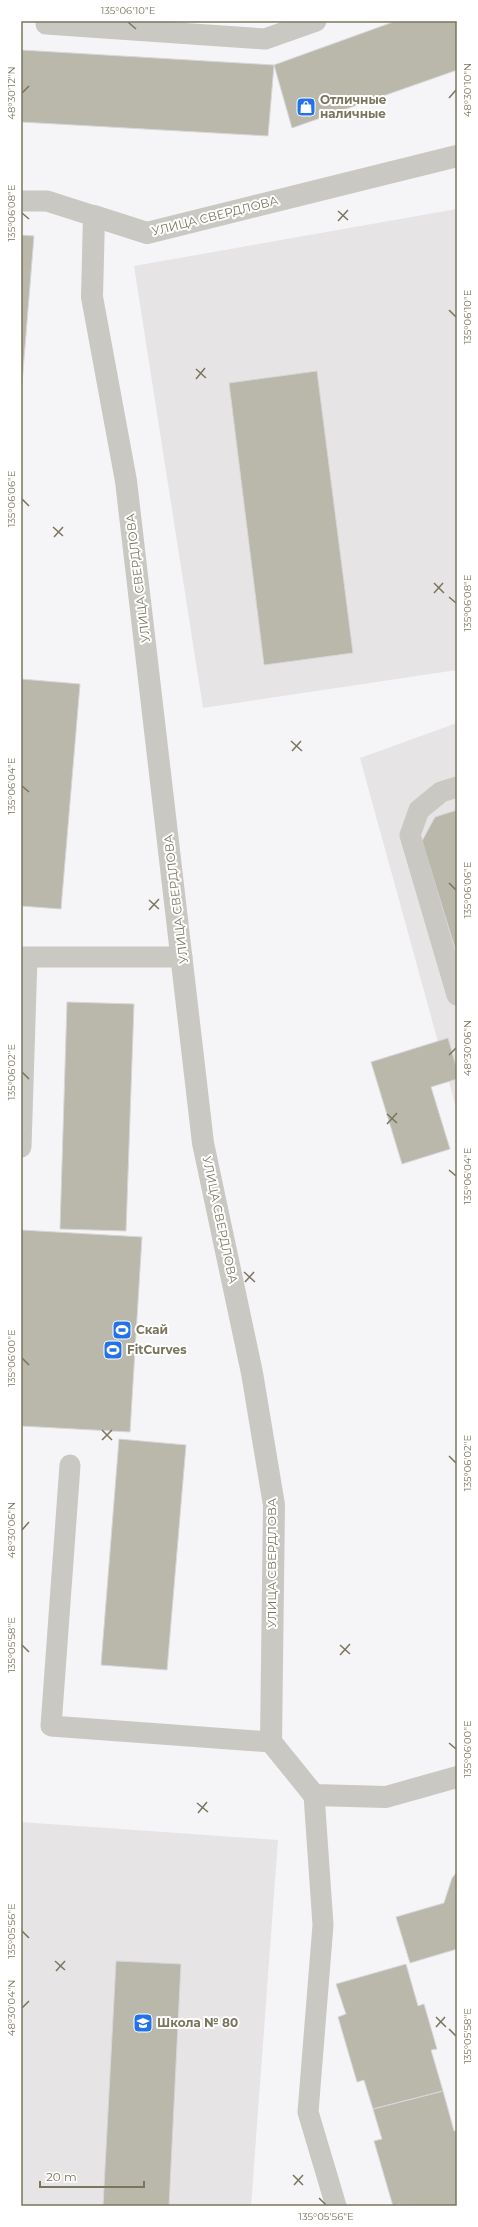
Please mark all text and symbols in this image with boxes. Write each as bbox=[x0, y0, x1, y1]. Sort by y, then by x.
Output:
text: 135°06'10"E bbox=[101, 4, 156, 17]
text: 48°30'10"N bbox=[461, 63, 474, 117]
text: 48°30'12"N bbox=[5, 66, 18, 120]
place label: Отличные наличные bbox=[320, 92, 387, 121]
shop icon: Отличные наличные bbox=[295, 96, 317, 118]
text: 135°06'08"E bbox=[5, 184, 18, 242]
street label: УЛИЦА СВЕРДЛОВА bbox=[150, 193, 280, 238]
text: 135°06'10"E bbox=[461, 289, 474, 344]
text: 135°06'06"E bbox=[5, 470, 18, 527]
street label: УЛИЦА СВЕРДЛОВА bbox=[122, 513, 153, 643]
text: 135°06'08"E bbox=[461, 574, 474, 632]
text: 135°06'04"E bbox=[5, 757, 18, 814]
street label: УЛИЦА СВЕРДЛОВА bbox=[160, 834, 191, 964]
text: 135°06'06"E bbox=[461, 861, 474, 918]
text: 48°30'06"N bbox=[461, 1020, 474, 1076]
text: 135°06'02"E bbox=[5, 1044, 18, 1100]
text: 135°06'04"E bbox=[461, 1147, 474, 1204]
street label: УЛИЦА СВЕРДЛОВА bbox=[200, 1155, 241, 1285]
sports icon: Скай bbox=[111, 1319, 133, 1341]
place label: Скай bbox=[136, 1322, 168, 1337]
text: 135°06'00"E bbox=[5, 1329, 18, 1387]
sports icon: FitCurves bbox=[102, 1339, 124, 1361]
place label: FitCurves bbox=[127, 1342, 187, 1357]
text: 135°06'02"E bbox=[461, 1435, 474, 1491]
street label: УЛИЦА СВЕРДЛОВА bbox=[264, 1498, 279, 1628]
text: 48°30'06"N bbox=[5, 1502, 18, 1558]
text: 135°05'58"E bbox=[5, 1617, 18, 1673]
text: 135°06'00"E bbox=[461, 1720, 474, 1778]
text: 135°05'56"E bbox=[5, 1903, 18, 1959]
text: 48°30'04"N bbox=[5, 1980, 18, 2036]
text: 135°05'58"E bbox=[461, 2008, 474, 2064]
school or university icon: Школа № 80 bbox=[132, 2012, 154, 2034]
place label: Школа № 80 bbox=[157, 2015, 238, 2030]
scale bar bbox=[40, 2163, 144, 2189]
text: 20 m bbox=[46, 2169, 77, 2184]
text: 135°05'56"E bbox=[298, 2210, 354, 2223]

